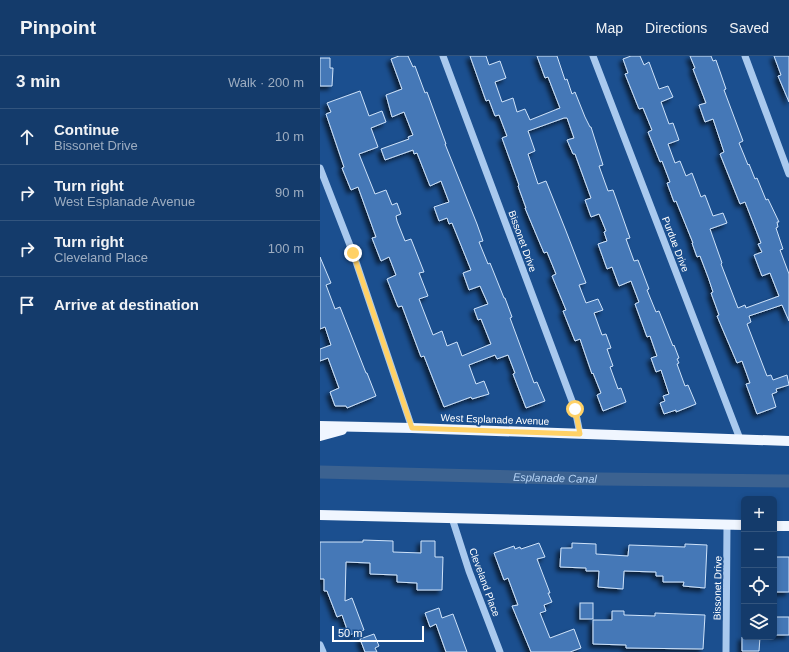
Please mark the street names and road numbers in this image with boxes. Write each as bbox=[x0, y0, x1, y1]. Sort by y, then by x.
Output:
street label: Bissonet Drive bbox=[506, 209, 539, 274]
street label: Purdue Drive bbox=[660, 215, 691, 274]
street label: West Esplanade Avenue bbox=[441, 412, 550, 427]
street label: Cleveland Place bbox=[467, 546, 502, 618]
street label: Bissonet Drive bbox=[711, 555, 724, 620]

